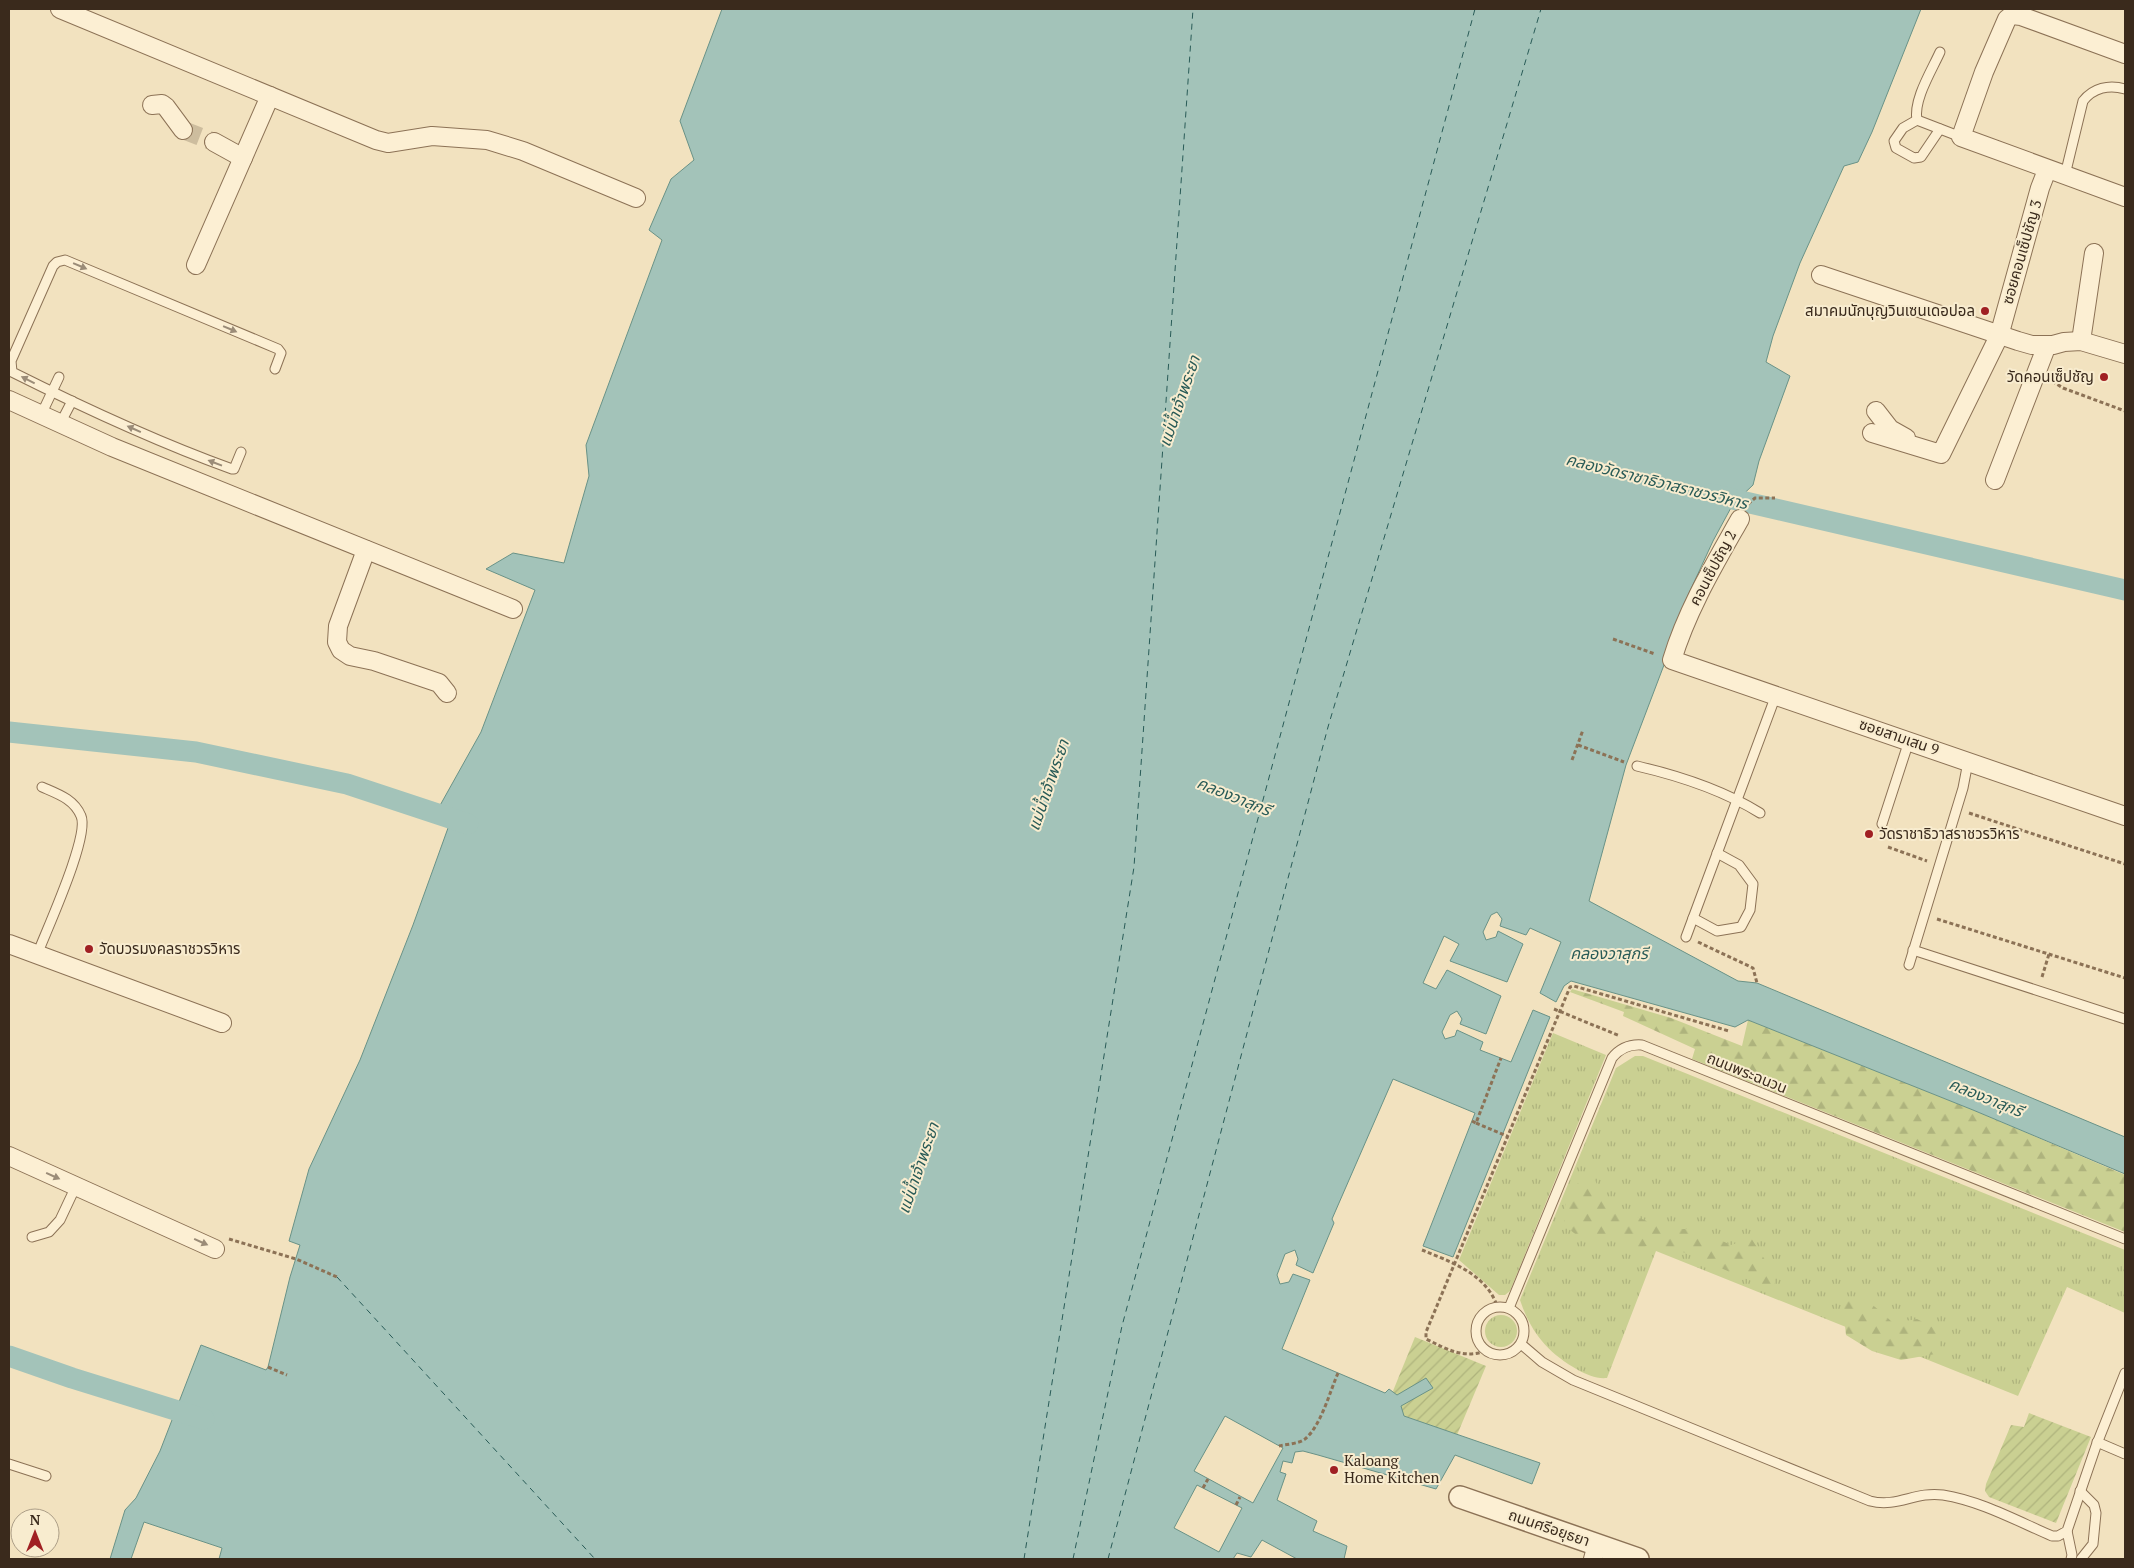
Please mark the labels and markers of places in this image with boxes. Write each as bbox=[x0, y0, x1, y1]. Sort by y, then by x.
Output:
place label: สมาคมนักบุญวินเซนเดอปอล bbox=[1805, 300, 1975, 320]
marker: สมาคมนักบุญวินเซนเดอปอล bbox=[1979, 305, 1991, 317]
place label: วัดคอนเซ็ปชัญ bbox=[2007, 366, 2094, 386]
marker: วัดคอนเซ็ปชัญ bbox=[2098, 371, 2110, 383]
place label: วัดราชาธิวาสราชวรวิหาร bbox=[1879, 823, 2020, 843]
marker: วัดราชาธิวาสราชวรวิหาร bbox=[1863, 828, 1875, 840]
place label: วัดบวรมงคลราชวรวิหาร bbox=[99, 938, 240, 958]
marker: วัดบวรมงคลราชวรวิหาร bbox=[83, 943, 95, 955]
place label: Kaloang Home Kitchen bbox=[1344, 1450, 1439, 1487]
marker: Kaloang Home Kitchen bbox=[1328, 1464, 1340, 1476]

